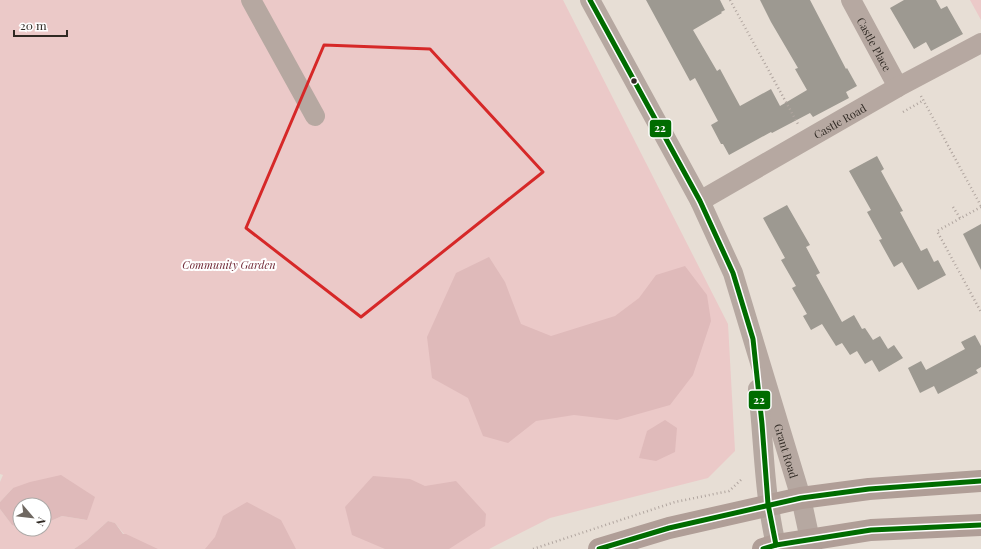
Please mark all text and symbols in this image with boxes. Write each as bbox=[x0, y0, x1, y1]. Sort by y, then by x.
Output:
scale bar bbox=[14, 12, 67, 38]
street label: Castle Place bbox=[854, 14, 896, 74]
text: 20 m bbox=[20, 17, 47, 33]
unlabelled marker bbox=[629, 76, 639, 86]
street label: Castle Road bbox=[811, 99, 869, 142]
line badge: 22 bbox=[649, 119, 672, 138]
text: 22 bbox=[654, 120, 666, 135]
park label: Community Garden bbox=[182, 257, 276, 272]
line badge: 22 bbox=[748, 390, 771, 410]
text: 22 bbox=[753, 392, 765, 407]
street label: Grant Road bbox=[771, 422, 802, 480]
north arrow bbox=[12, 497, 52, 537]
text: N bbox=[33, 515, 50, 529]

